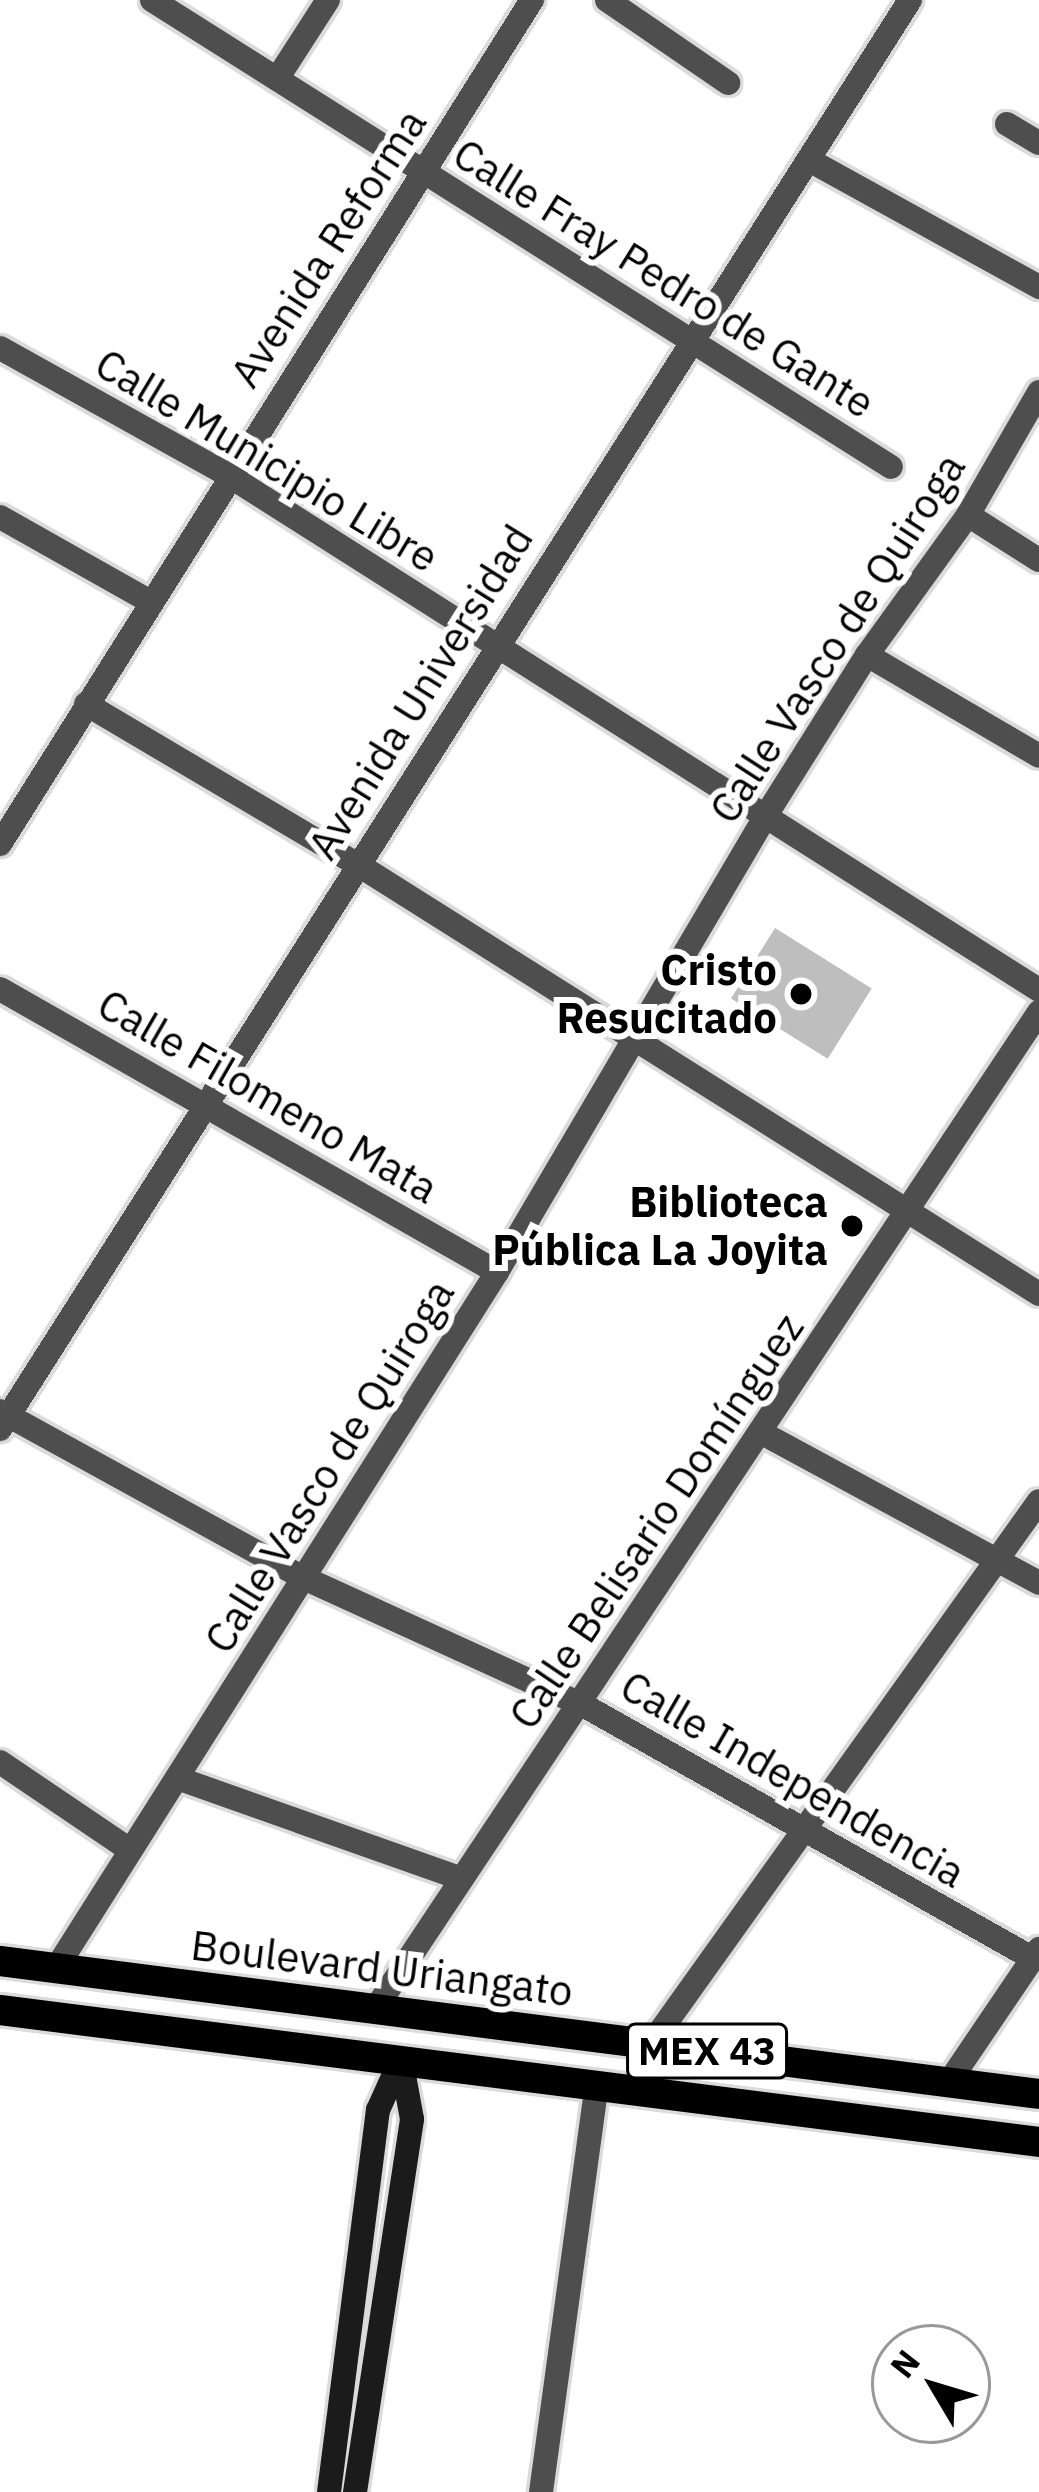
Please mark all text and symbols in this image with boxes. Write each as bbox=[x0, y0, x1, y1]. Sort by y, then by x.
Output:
street label: Avenida Reforma bbox=[219, 100, 437, 396]
street label: Calle Fray Pedro de Gante bbox=[444, 128, 884, 428]
street label: Calle Municipio Libre bbox=[87, 338, 447, 582]
street label: Calle Vasco de Quiroga bbox=[699, 444, 975, 832]
street label: Avenida Universidad bbox=[297, 516, 543, 868]
place label: Cristo Resucitado bbox=[557, 945, 777, 1044]
street label: Calle Filomeno Mata bbox=[89, 978, 447, 1214]
marker: Cristo Resucitado bbox=[788, 981, 814, 1007]
place label: Biblioteca Pública La Joyita bbox=[492, 1177, 828, 1276]
marker: Biblioteca Pública La Joyita bbox=[839, 1213, 865, 1239]
street label: Calle Vasco de Quiroga bbox=[194, 1270, 464, 1662]
street label: Calle Belisario Domínguez bbox=[498, 1304, 814, 1738]
street label: Calle Independencia bbox=[612, 1660, 974, 1898]
street label: Boulevard Uriangato bbox=[188, 1920, 576, 2016]
road number: MEX 43 bbox=[626, 2018, 788, 2084]
north arrow bbox=[871, 2324, 991, 2444]
text: N bbox=[880, 2341, 929, 2386]

